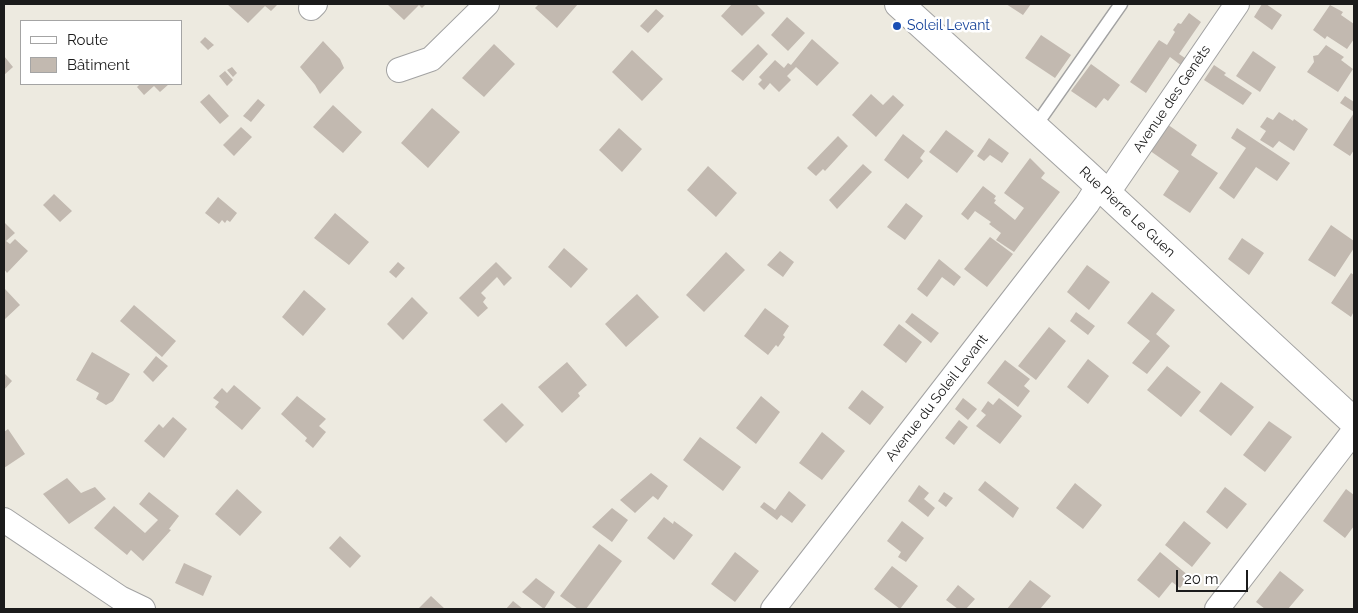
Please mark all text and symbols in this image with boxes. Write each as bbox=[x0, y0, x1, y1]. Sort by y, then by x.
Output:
place label: Soleil Levant bbox=[907, 18, 990, 34]
legend bbox=[20, 20, 182, 85]
marker: Soleil Levant bbox=[891, 20, 903, 32]
text: Route bbox=[67, 31, 108, 49]
street label: Avenue des Genêts bbox=[1130, 42, 1214, 156]
text: Bâtiment bbox=[67, 56, 130, 74]
street label: Rue Pierre Le Guen bbox=[1076, 163, 1178, 261]
street label: Avenue du Soleil Levant bbox=[882, 331, 992, 465]
scale bar bbox=[1178, 560, 1250, 592]
text: 20 m bbox=[1184, 570, 1219, 588]

